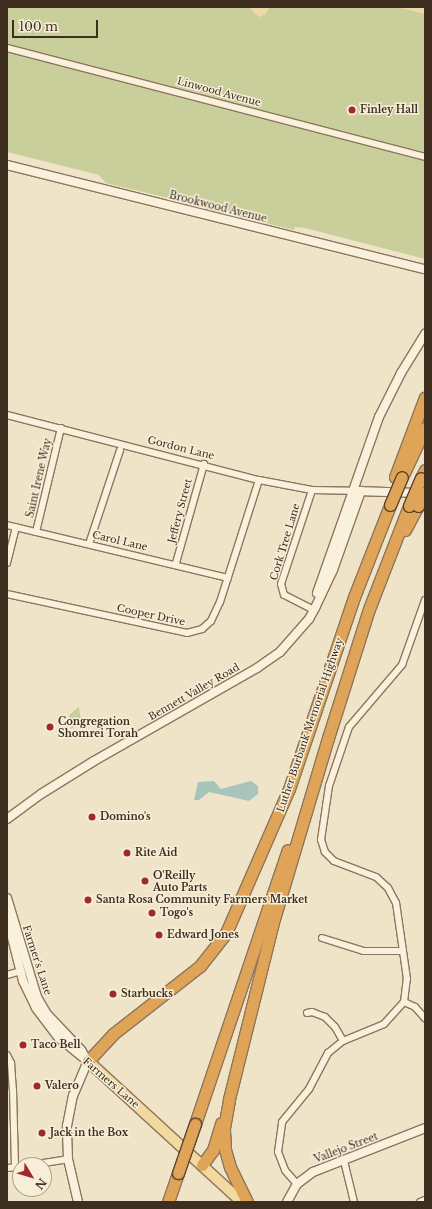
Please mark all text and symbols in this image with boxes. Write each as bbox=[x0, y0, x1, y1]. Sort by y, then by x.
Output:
scale bar bbox=[14, 12, 100, 38]
text: 100 m bbox=[19, 19, 58, 34]
street label: Linwood Avenue bbox=[176, 75, 262, 109]
place label: Finley Hall bbox=[360, 104, 418, 116]
marker: Finley Hall bbox=[347, 105, 357, 115]
street label: Brookwood Avenue bbox=[168, 189, 268, 225]
street label: Gordon Lane bbox=[146, 434, 216, 462]
street label: Saint Irene Way bbox=[24, 437, 54, 519]
street label: Jeffery Street bbox=[166, 477, 194, 545]
street label: Cork Tree Lane bbox=[268, 502, 302, 582]
street label: Carol Lane bbox=[91, 529, 149, 553]
street label: Cooper Drive bbox=[116, 602, 186, 628]
street label: Luther Burbank Memorial Highway bbox=[274, 636, 346, 814]
street label: Bennett Valley Road bbox=[146, 661, 242, 723]
place label: Congregation Shomrei Torah bbox=[58, 715, 138, 738]
marker: Congregation Shomrei Torah bbox=[45, 722, 55, 732]
place label: Domino's bbox=[100, 811, 151, 823]
marker: Domino's bbox=[87, 812, 97, 822]
place label: Rite Aid bbox=[135, 847, 178, 859]
marker: Rite Aid bbox=[122, 848, 132, 858]
place label: O'Reilly Auto Parts bbox=[153, 869, 207, 892]
marker: O'Reilly Auto Parts bbox=[140, 876, 150, 886]
place label: Santa Rosa Community Farmers Market bbox=[96, 894, 308, 906]
marker: Santa Rosa Community Farmers Market bbox=[83, 895, 93, 905]
place label: Togo's bbox=[160, 907, 193, 919]
marker: Togo's bbox=[147, 908, 157, 918]
street label: Farmer's Lane bbox=[20, 924, 54, 996]
place label: Edward Jones bbox=[167, 929, 239, 941]
marker: Edward Jones bbox=[154, 930, 164, 940]
place label: Starbucks bbox=[121, 988, 173, 1000]
marker: Starbucks bbox=[108, 989, 118, 999]
place label: Taco Bell bbox=[31, 1039, 81, 1051]
marker: Taco Bell bbox=[18, 1040, 28, 1050]
street label: Farmers Lane bbox=[80, 1055, 142, 1111]
place label: Valero bbox=[45, 1080, 79, 1092]
marker: Valero bbox=[32, 1081, 42, 1091]
place label: Jack in the Box bbox=[50, 1127, 128, 1139]
marker: Jack in the Box bbox=[37, 1128, 47, 1138]
street label: Vallejo Street bbox=[312, 1130, 380, 1166]
north arrow bbox=[12, 1157, 52, 1197]
text: N bbox=[32, 1175, 49, 1192]

